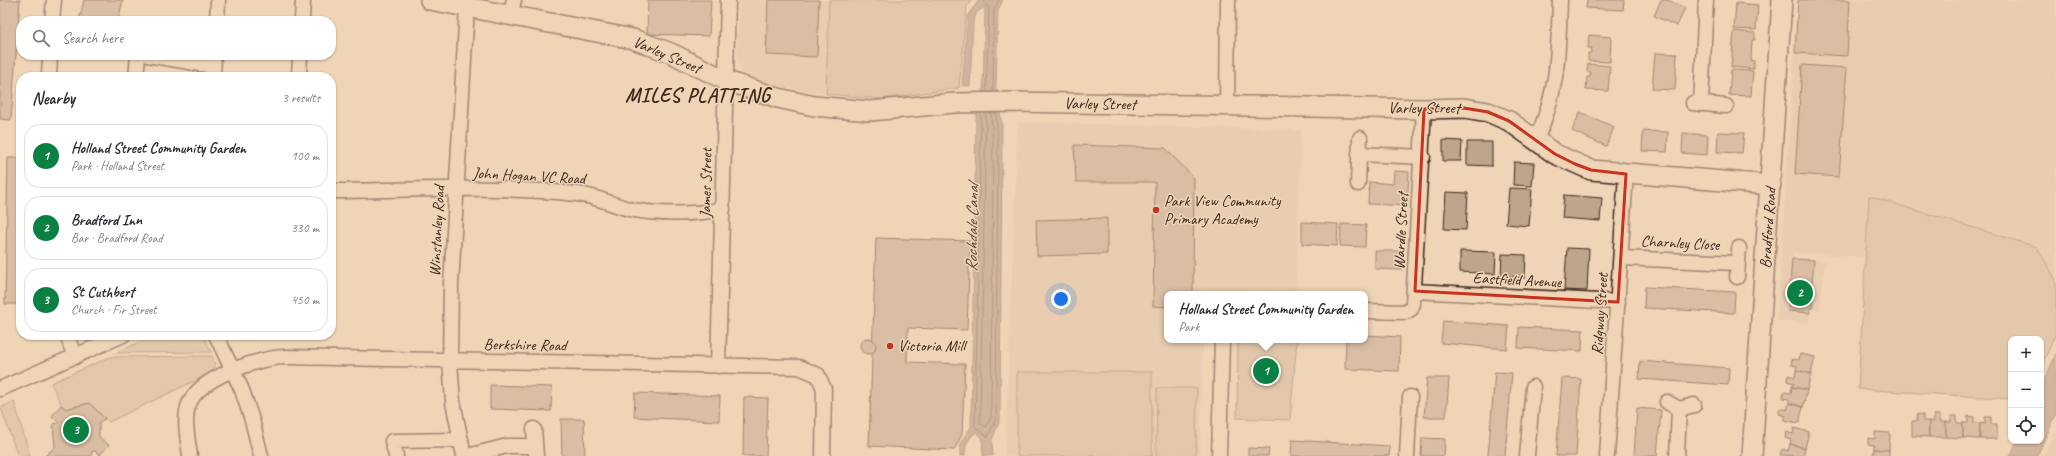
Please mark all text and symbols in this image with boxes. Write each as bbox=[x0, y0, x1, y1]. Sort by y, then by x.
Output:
search box bbox=[16, 16, 336, 60]
icon: search bbox=[30, 27, 52, 49]
text: Search here bbox=[62, 29, 123, 48]
street label: Varley Street bbox=[630, 32, 706, 79]
district label: MILES PLATTING bbox=[625, 83, 773, 108]
text: Nearby bbox=[32, 88, 75, 109]
text: 3 results bbox=[282, 90, 320, 106]
street label: Varley Street bbox=[1064, 93, 1139, 115]
street label: Varley Street bbox=[1388, 98, 1463, 118]
text: Holland Street Community Garden bbox=[71, 139, 246, 158]
street label: James Street bbox=[695, 146, 717, 219]
text: 1 bbox=[43, 148, 49, 164]
text: 100 m bbox=[291, 148, 319, 164]
text: Park · Holland Street bbox=[71, 158, 164, 174]
street label: John Hogan VC Road bbox=[471, 163, 588, 189]
water label: Rochdale Canal bbox=[961, 178, 983, 272]
street label: Winstanley Road bbox=[425, 183, 449, 277]
street label: Bradford Road bbox=[1755, 184, 1781, 269]
street label: Wardle Street bbox=[1389, 189, 1413, 270]
place label: Park View Community Primary Academy bbox=[1164, 191, 1282, 229]
marker: Park View Community Primary Academy bbox=[1151, 205, 1161, 215]
text: Bradford Inn bbox=[71, 211, 142, 230]
text: 2 bbox=[43, 220, 49, 236]
text: 330 m bbox=[291, 220, 319, 236]
text: Bar · Bradford Road bbox=[71, 230, 163, 246]
street label: Charnley Close bbox=[1640, 231, 1722, 255]
street label: Eastfield Avenue bbox=[1472, 268, 1563, 292]
street label: Ridgway Street bbox=[1587, 271, 1613, 356]
pin: 2 bbox=[1787, 278, 1813, 308]
text: St Cuthbert bbox=[71, 283, 134, 302]
your location bbox=[1051, 289, 1071, 309]
popup bbox=[1164, 291, 1368, 343]
text: 3 bbox=[43, 292, 49, 308]
text: 450 m bbox=[291, 292, 319, 308]
text: Holland Street Community Garden bbox=[1179, 300, 1353, 319]
text: Church · Fir Street bbox=[71, 302, 157, 318]
text: Park bbox=[1179, 319, 1199, 335]
street label: Berkshire Road bbox=[484, 334, 569, 356]
place label: Victoria Mill bbox=[898, 336, 968, 356]
map controls bbox=[2008, 336, 2044, 444]
button: + bbox=[2008, 336, 2044, 372]
marker: Victoria Mill bbox=[885, 341, 895, 351]
pin: 1 bbox=[1253, 356, 1279, 386]
button: − bbox=[2008, 372, 2044, 408]
button: locate bbox=[2008, 408, 2044, 444]
pin: 3 bbox=[63, 415, 89, 445]

